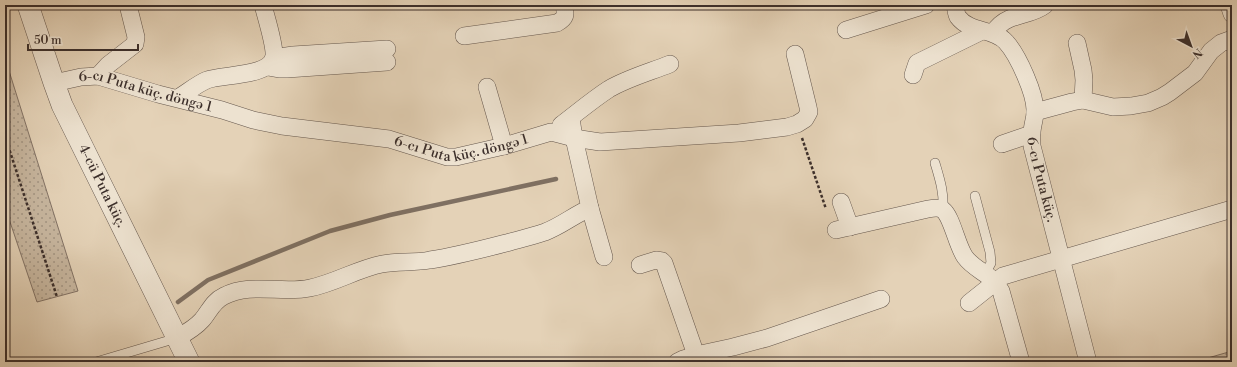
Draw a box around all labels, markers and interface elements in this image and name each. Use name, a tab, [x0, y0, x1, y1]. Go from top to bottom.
scale bar	[28, 26, 138, 52]
north arrow	[1171, 26, 1211, 66]
text: 50 m	[34, 33, 62, 48]
text: N	[1189, 45, 1205, 61]
street label: 6-cı Puta küç. döngə 1	[78, 67, 214, 116]
street label: 6-cı Puta küç. döngə 1	[392, 130, 530, 166]
street label: 6-cı Puta küç.	[1022, 136, 1060, 224]
street label: 4-cü Puta küç.	[74, 141, 130, 231]

